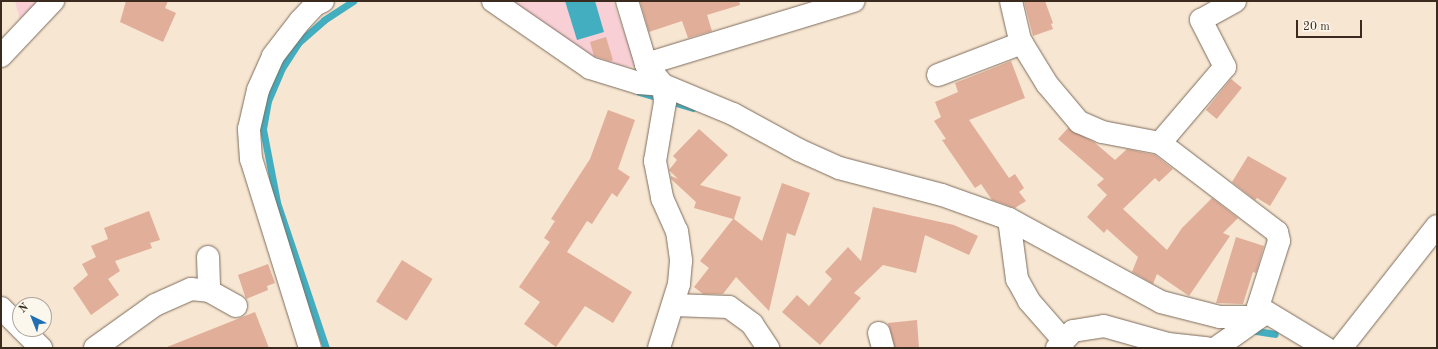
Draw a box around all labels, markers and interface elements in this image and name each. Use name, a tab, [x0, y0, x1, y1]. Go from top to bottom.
scale bar	[1298, 12, 1364, 38]
text: 20 m	[1303, 21, 1330, 33]
north arrow	[12, 297, 52, 337]
text: N	[17, 302, 31, 315]

